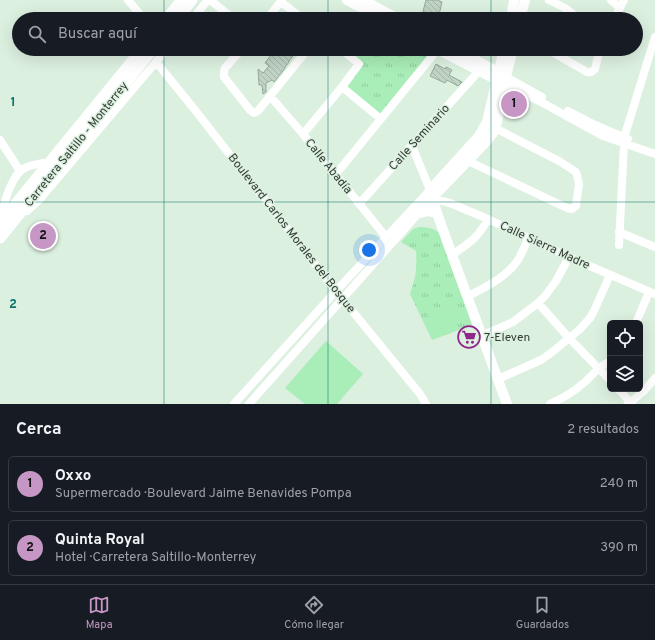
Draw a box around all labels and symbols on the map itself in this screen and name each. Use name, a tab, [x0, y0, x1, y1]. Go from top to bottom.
street label: Carretera Saltillo - Monterrey	[21, 79, 132, 211]
pin: 1	[501, 89, 527, 119]
text: 1	[10, 95, 16, 111]
street label: Calle Seminario	[386, 101, 454, 174]
street label: Calle Abadía	[301, 136, 355, 198]
street label: Boulevard Carlos Morales del Bosque	[224, 151, 359, 317]
street label: Calle Sierra Madre	[497, 218, 592, 274]
pin: 2	[30, 221, 56, 251]
your location	[359, 240, 379, 260]
text: 2	[9, 297, 17, 313]
supermarket icon: 7-Eleven	[456, 324, 482, 350]
place label: 7-Eleven	[484, 330, 530, 346]

